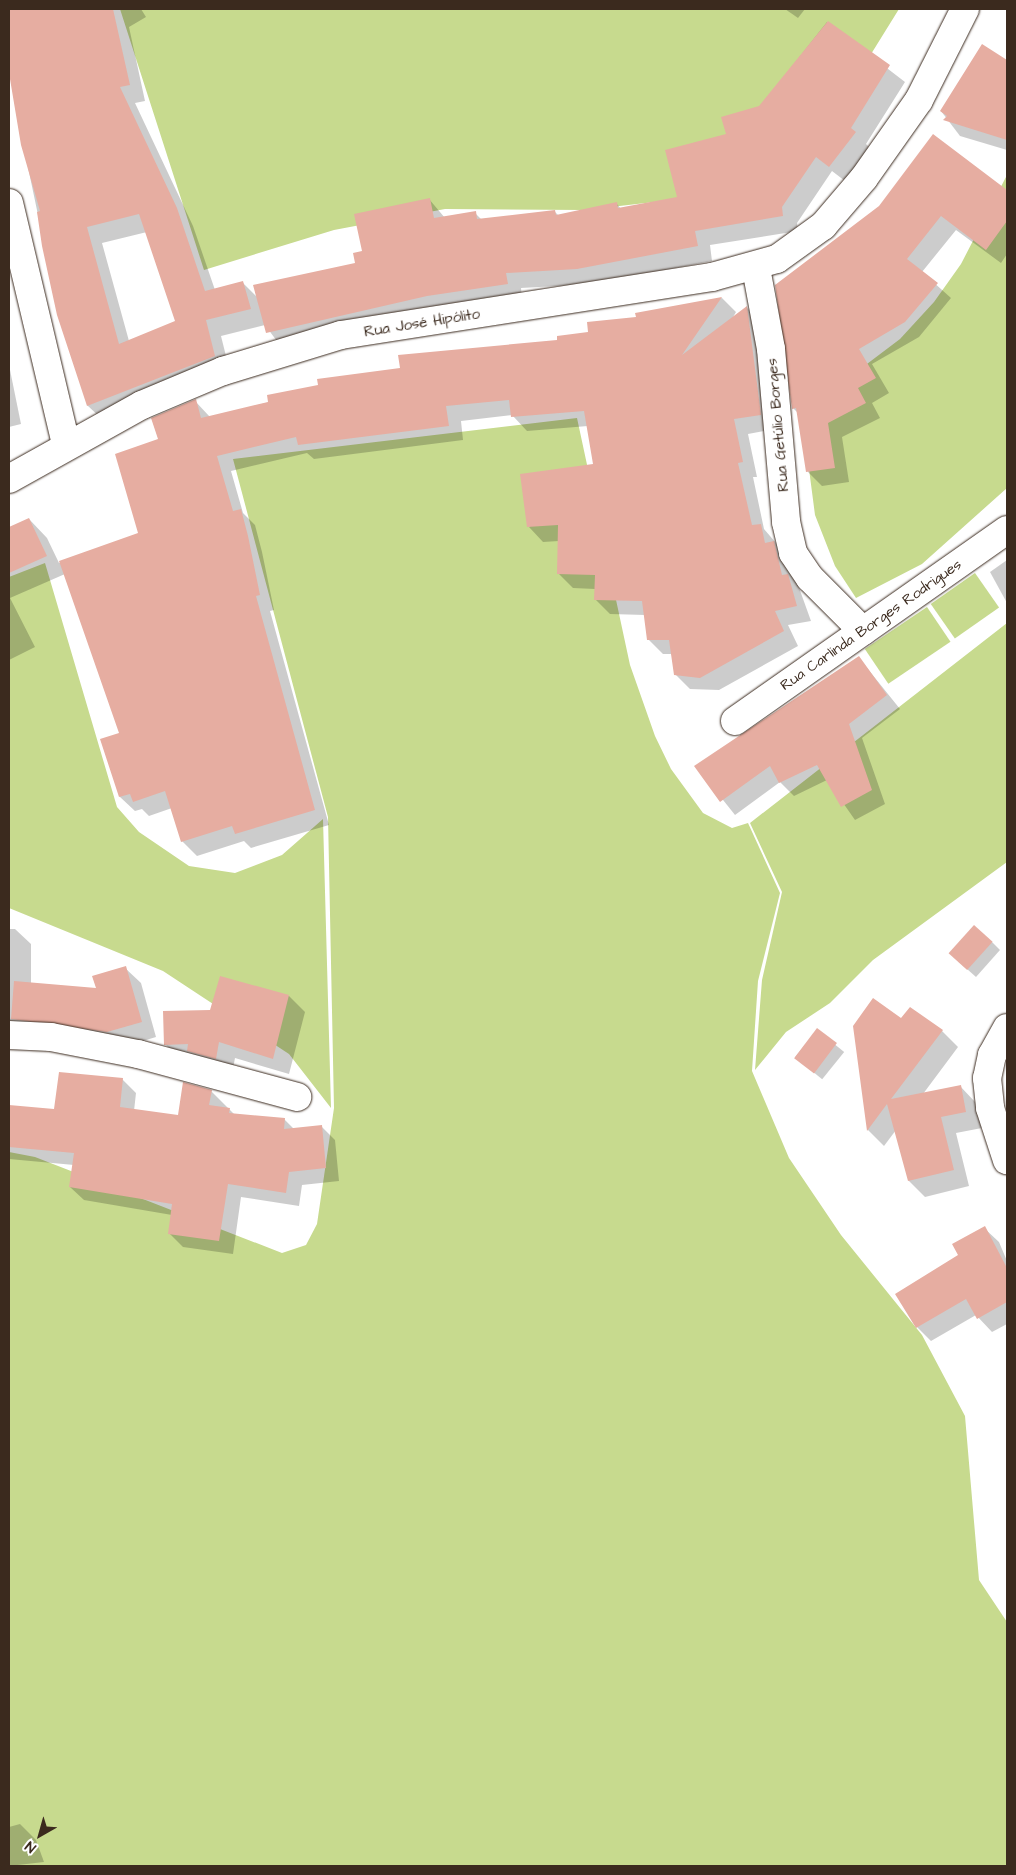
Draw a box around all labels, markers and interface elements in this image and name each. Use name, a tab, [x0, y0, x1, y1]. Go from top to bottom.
street label: Rua José Hipólito	[363, 305, 481, 341]
street label: Rua Getúlio Borges	[763, 357, 793, 493]
street label: Rua Carlinda Borges Rodrigues	[777, 555, 965, 695]
north arrow	[15, 1810, 65, 1860]
text: N	[21, 1836, 40, 1857]

